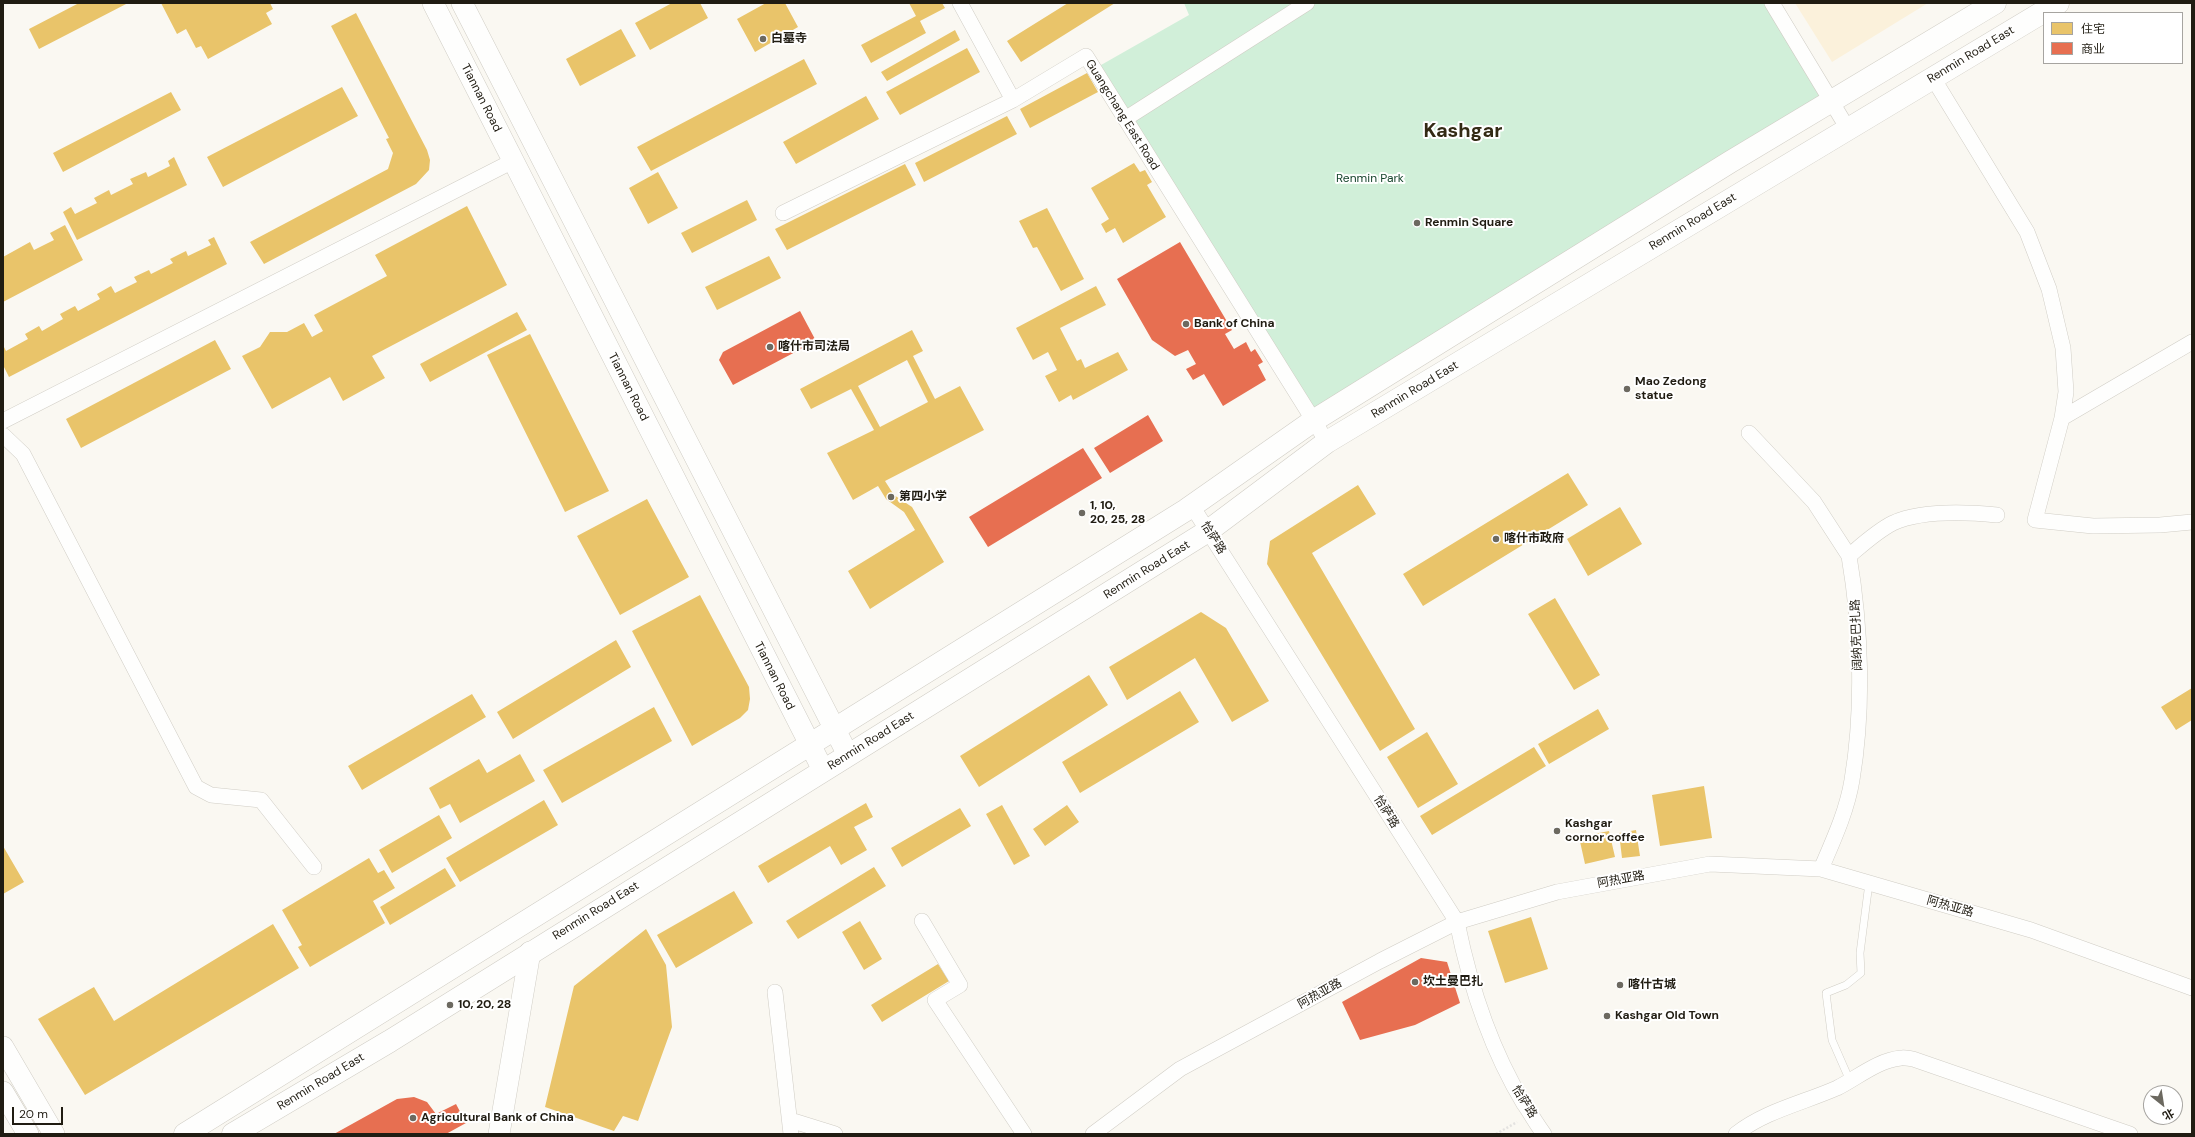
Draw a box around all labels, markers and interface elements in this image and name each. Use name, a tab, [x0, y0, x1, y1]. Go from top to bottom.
legend	[2043, 12, 2183, 64]
text: 住宅	[2081, 21, 2105, 37]
street label: Renmin Road East	[1925, 23, 2017, 87]
place label: 白墓寺	[771, 32, 807, 46]
marker: 白墓寺	[758, 34, 768, 44]
text: 商业	[2081, 41, 2105, 57]
street label: Guangchang East Road	[1082, 57, 1162, 173]
street label: Tiannan Road	[458, 62, 504, 134]
district label: Kashgar	[1424, 120, 1502, 144]
park label: Renmin Park	[1336, 172, 1404, 186]
street label: Renmin Road East	[1647, 190, 1739, 254]
place label: Renmin Square	[1425, 216, 1513, 230]
marker: Renmin Square	[1412, 218, 1422, 228]
place label: Bank of China	[1194, 317, 1274, 331]
marker: Bank of China	[1181, 319, 1191, 329]
place label: 喀什市司法局	[778, 340, 850, 354]
marker: 喀什市司法局	[765, 342, 775, 352]
street label: Tiannan Road	[605, 351, 651, 423]
street label: Renmin Road East	[1369, 358, 1461, 422]
place label: Mao Zedong statue	[1635, 375, 1707, 403]
marker: Mao Zedong statue	[1622, 384, 1632, 394]
place label: 第四小学	[899, 490, 947, 504]
marker: 第四小学	[886, 492, 896, 502]
place label: 1, 10, 20, 25, 28	[1090, 499, 1145, 527]
marker: 1, 10, 20, 25, 28	[1077, 508, 1087, 518]
street label: 恰萨路	[1197, 519, 1229, 557]
place label: 喀什市政府	[1504, 532, 1564, 546]
marker: 喀什市政府	[1491, 534, 1501, 544]
street label: Renmin Road East	[1101, 538, 1193, 602]
street label: 阔纳克巴扎路	[1849, 599, 1865, 671]
street label: Tiannan Road	[751, 640, 797, 712]
street label: Renmin Road East	[825, 709, 917, 773]
street label: 恰萨路	[1370, 793, 1402, 831]
place label: Kashgar cornor coffee	[1565, 817, 1645, 845]
marker: Kashgar cornor coffee	[1552, 826, 1562, 836]
street label: 阿热亚路	[1596, 869, 1646, 891]
street label: Renmin Road East	[550, 879, 642, 943]
street label: 阿热亚路	[1925, 893, 1975, 921]
place label: 坎土曼巴扎	[1423, 975, 1483, 989]
street label: 阿热亚路	[1296, 976, 1344, 1012]
marker: 坎土曼巴扎	[1410, 977, 1420, 987]
place label: 喀什古城	[1628, 978, 1676, 992]
marker: 喀什古城	[1615, 980, 1625, 990]
place label: 10, 20, 28	[458, 998, 511, 1012]
marker: 10, 20, 28	[445, 1000, 455, 1010]
place label: Kashgar Old Town	[1615, 1009, 1719, 1023]
marker: Kashgar Old Town	[1602, 1011, 1612, 1021]
street label: Renmin Road East	[275, 1050, 367, 1114]
street label: 恰萨路	[1508, 1083, 1540, 1121]
north arrow	[2143, 1085, 2183, 1125]
scale bar	[14, 1099, 65, 1125]
text: 20 m	[19, 1106, 48, 1122]
text: 北	[2160, 1106, 2177, 1123]
place label: Agricultural Bank of China	[421, 1111, 574, 1125]
marker: Agricultural Bank of China	[408, 1113, 418, 1123]

